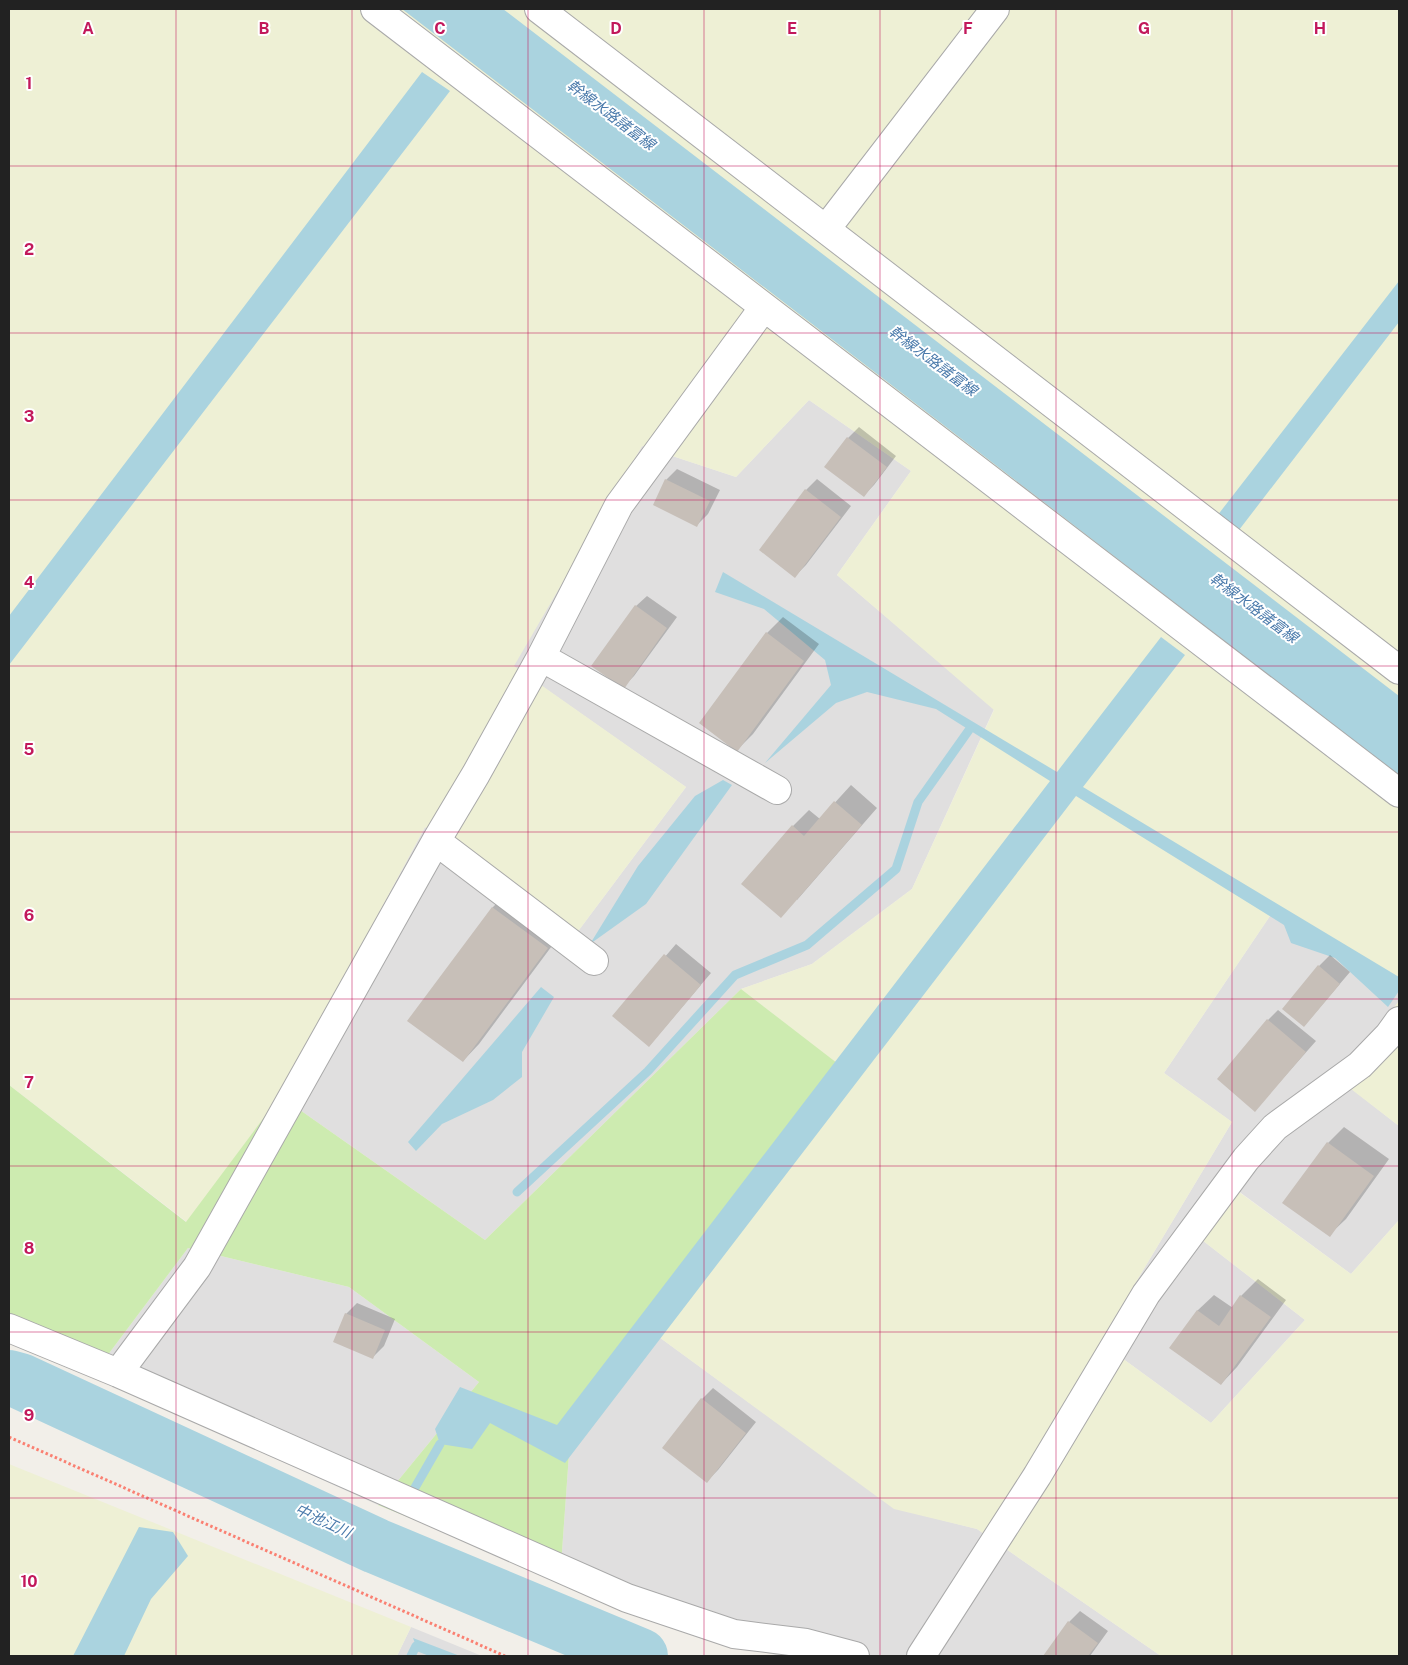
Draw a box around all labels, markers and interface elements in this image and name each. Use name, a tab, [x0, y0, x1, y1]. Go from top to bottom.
text: A	[82, 19, 94, 38]
text: B	[259, 19, 270, 38]
text: C	[434, 19, 446, 38]
text: D	[610, 19, 622, 38]
text: E	[787, 19, 797, 38]
text: F	[963, 19, 973, 38]
text: G	[1138, 19, 1150, 38]
text: H	[1314, 19, 1326, 38]
text: 1	[26, 74, 32, 93]
water label: 幹線水路諸富線	[564, 76, 660, 154]
text: 2	[24, 240, 34, 259]
water label: 幹線水路諸富線	[886, 322, 982, 400]
text: 3	[24, 407, 34, 426]
water label: 幹線水路諸富線	[1207, 569, 1303, 647]
text: 4	[24, 573, 35, 592]
text: 5	[24, 740, 35, 759]
text: 6	[24, 906, 34, 925]
text: 7	[24, 1073, 34, 1092]
text: 8	[24, 1239, 35, 1258]
text: 9	[24, 1406, 34, 1425]
water label: 中池江川	[292, 1500, 356, 1542]
text: 10	[20, 1572, 38, 1591]

